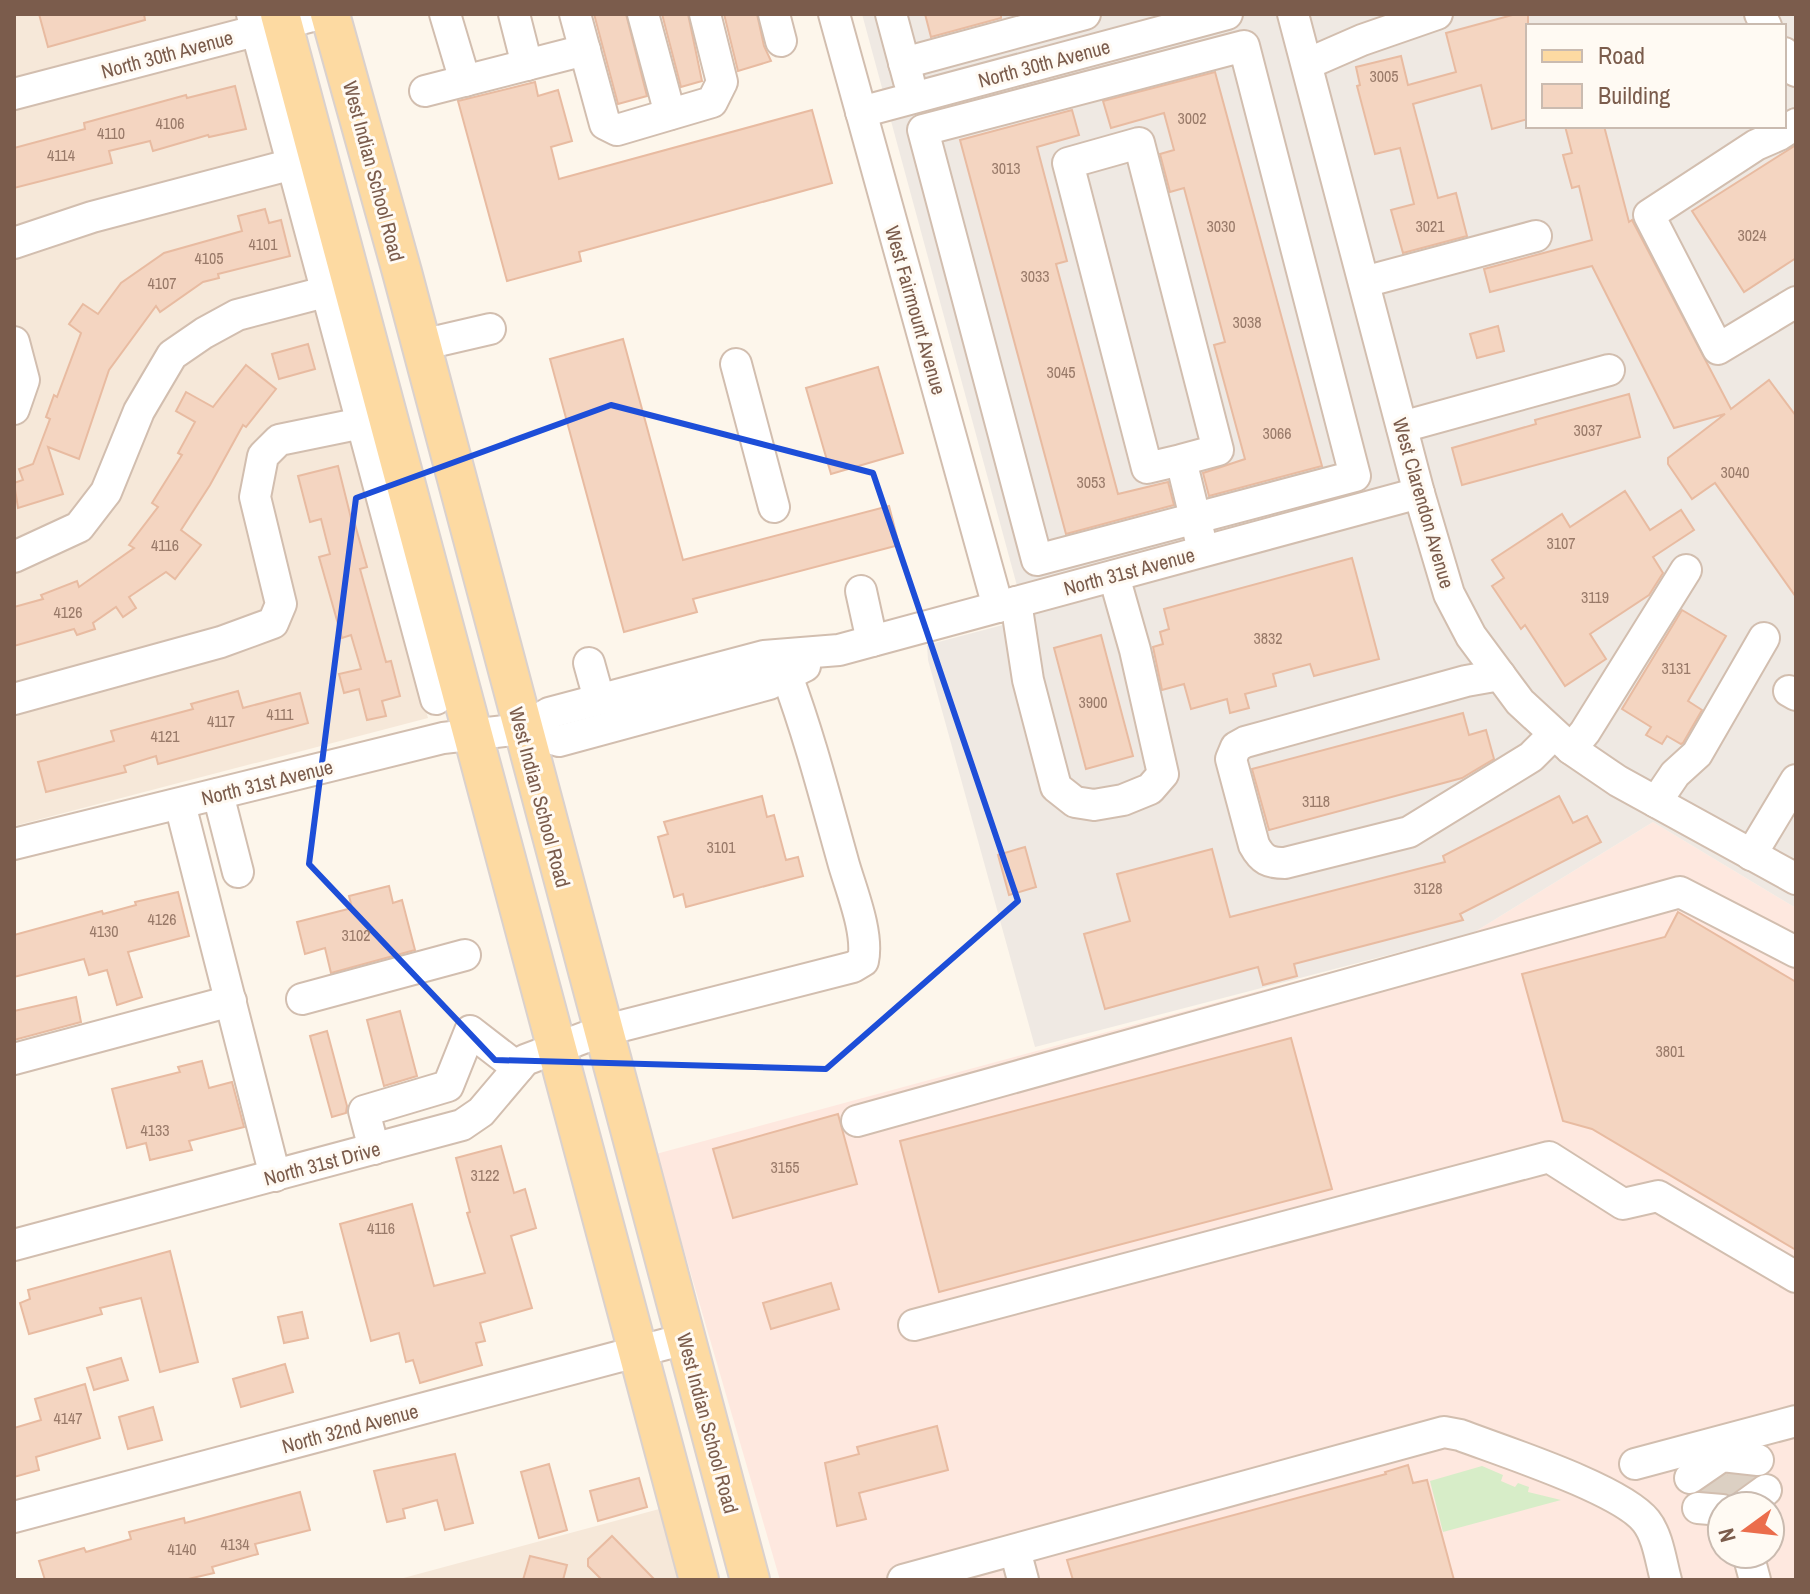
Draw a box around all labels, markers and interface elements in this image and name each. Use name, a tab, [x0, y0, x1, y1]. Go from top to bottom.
street label: North 30th Avenue	[98, 23, 236, 85]
legend	[1526, 24, 1786, 128]
street label: North 30th Avenue	[975, 32, 1113, 94]
text: Road	[1598, 39, 1645, 71]
house number: 3005	[1369, 65, 1399, 87]
street label: West Indian School Road	[337, 78, 411, 264]
text: Building	[1598, 79, 1670, 111]
house number: 3002	[1177, 107, 1207, 129]
house number: 4106	[155, 112, 185, 134]
house number: 4110	[97, 122, 125, 144]
house number: 4114	[47, 144, 75, 166]
house number: 3013	[991, 157, 1021, 179]
house number: 3030	[1206, 215, 1236, 237]
house number: 3021	[1415, 215, 1445, 237]
street label: West Fairmount Avenue	[879, 222, 953, 398]
house number: 3024	[1737, 224, 1767, 246]
house number: 4101	[248, 233, 278, 255]
house number: 4105	[194, 247, 224, 269]
house number: 3033	[1020, 265, 1050, 287]
house number: 4107	[147, 272, 177, 294]
house number: 3038	[1232, 311, 1262, 333]
house number: 3045	[1046, 361, 1076, 383]
street label: West Clarendon Avenue	[1387, 415, 1461, 591]
house number: 3037	[1573, 419, 1603, 441]
house number: 3066	[1262, 422, 1292, 444]
house number: 3040	[1720, 461, 1750, 483]
house number: 3053	[1076, 471, 1106, 493]
house number: 3107	[1546, 532, 1576, 554]
house number: 4116	[151, 534, 179, 556]
street label: North 31st Avenue	[1060, 541, 1198, 601]
house number: 3119	[1581, 586, 1609, 608]
house number: 4126	[53, 601, 83, 623]
house number: 3832	[1253, 627, 1283, 649]
house number: 3131	[1661, 657, 1691, 679]
house number: 3900	[1078, 691, 1108, 713]
house number: 4111	[266, 703, 294, 725]
street label: West Indian School Road	[503, 704, 577, 890]
house number: 4117	[207, 710, 235, 732]
house number: 4121	[150, 725, 180, 747]
street label: North 31st Avenue	[198, 753, 336, 811]
house number: 3118	[1302, 790, 1330, 812]
house number: 3101	[706, 836, 736, 858]
house number: 3128	[1413, 877, 1443, 899]
house number: 4126	[147, 908, 177, 930]
house number: 4130	[89, 920, 119, 942]
house number: 3102	[341, 924, 371, 946]
house number: 3801	[1655, 1040, 1685, 1062]
house number: 4133	[140, 1119, 170, 1141]
street label: North 31st Drive	[261, 1135, 383, 1191]
house number: 3155	[770, 1156, 800, 1178]
house number: 3122	[470, 1164, 500, 1186]
house number: 4116	[367, 1217, 395, 1239]
street label: West Indian School Road	[671, 1330, 745, 1516]
street label: North 32nd Avenue	[279, 1397, 421, 1459]
house number: 4147	[53, 1407, 83, 1429]
north arrow	[1706, 1490, 1786, 1570]
text: N	[1711, 1525, 1743, 1545]
house number: 4134	[220, 1533, 250, 1555]
house number: 4140	[167, 1538, 197, 1560]

